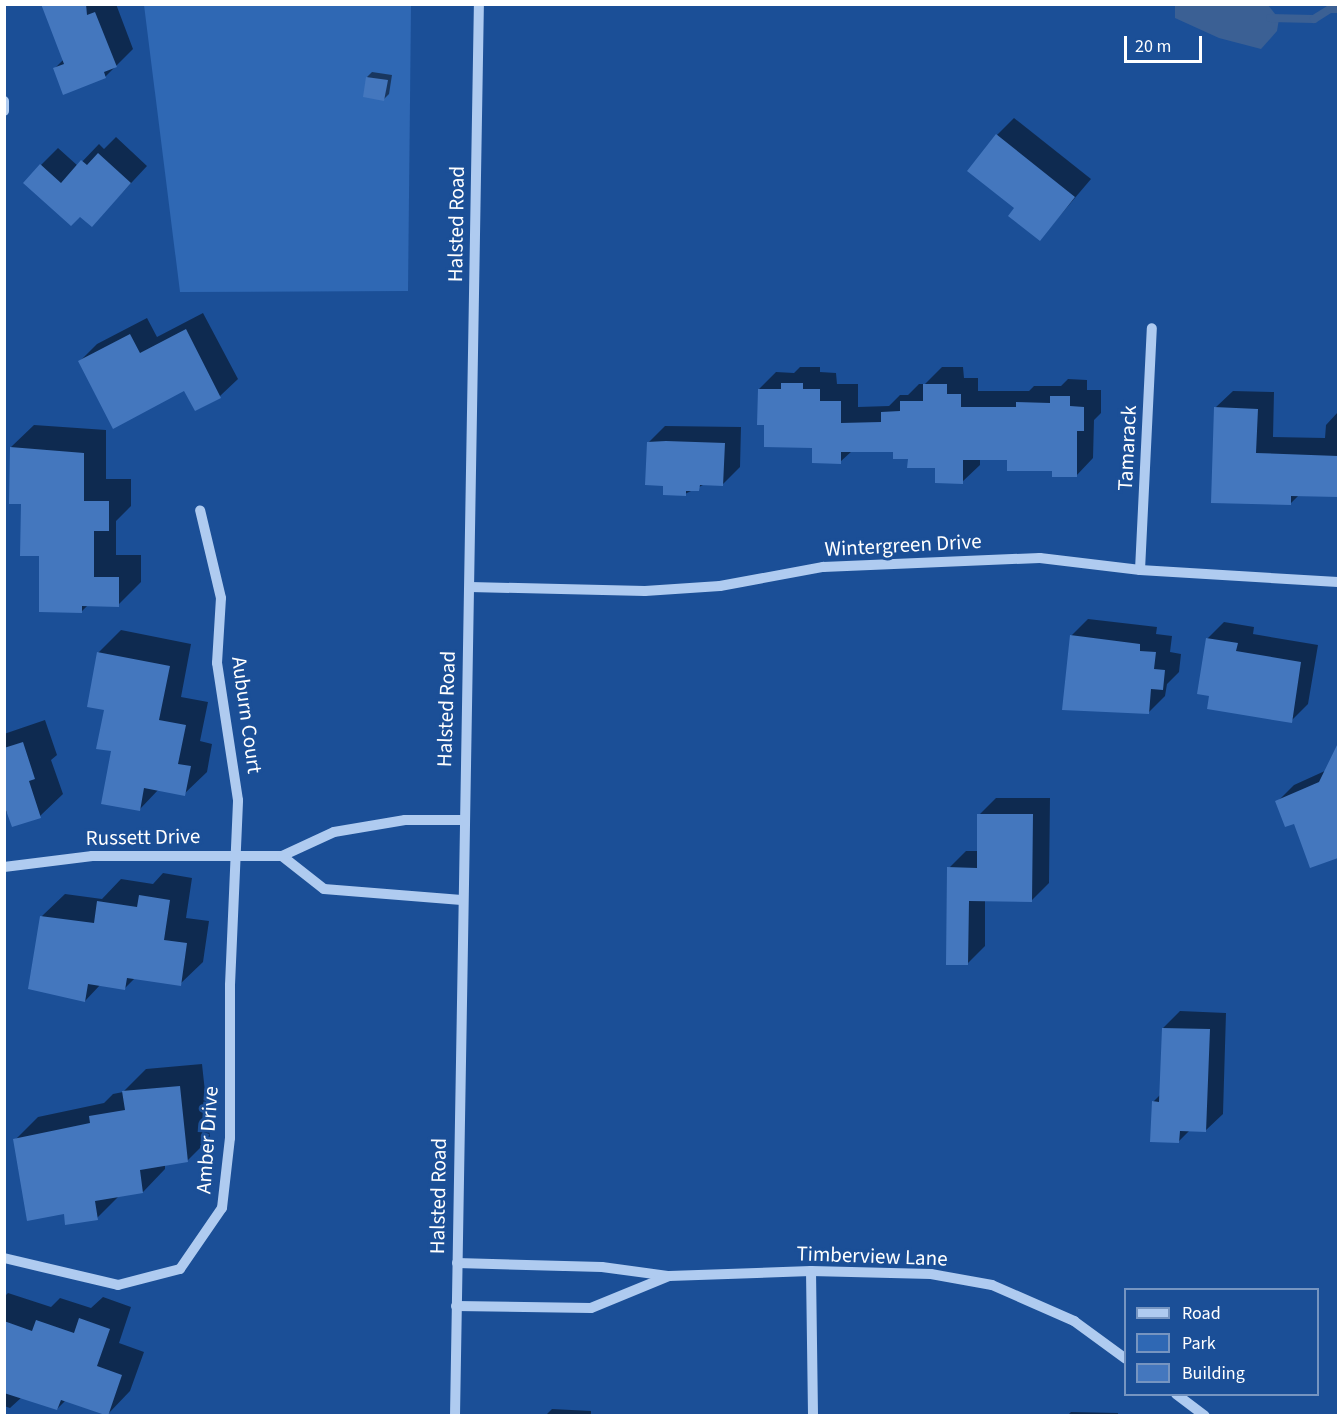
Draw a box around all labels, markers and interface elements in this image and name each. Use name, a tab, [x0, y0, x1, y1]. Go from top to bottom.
scale bar	[1127, 24, 1205, 62]
text: 20 m	[1135, 34, 1171, 59]
street label: Halsted Road	[442, 166, 470, 282]
street label: Tamarack	[1112, 405, 1142, 491]
street label: Wintergreen Drive	[824, 528, 982, 562]
street label: Halsted Road	[431, 651, 461, 767]
street label: Auburn Court	[226, 655, 268, 775]
street label: Russett Drive	[85, 823, 201, 851]
street label: Amber Drive	[191, 1085, 223, 1195]
street label: Halsted Road	[424, 1138, 452, 1254]
street label: Timberview Lane	[796, 1241, 948, 1271]
legend	[1124, 1288, 1319, 1396]
text: Road	[1182, 1301, 1221, 1326]
text: Park	[1182, 1331, 1216, 1356]
text: Building	[1182, 1361, 1245, 1386]

